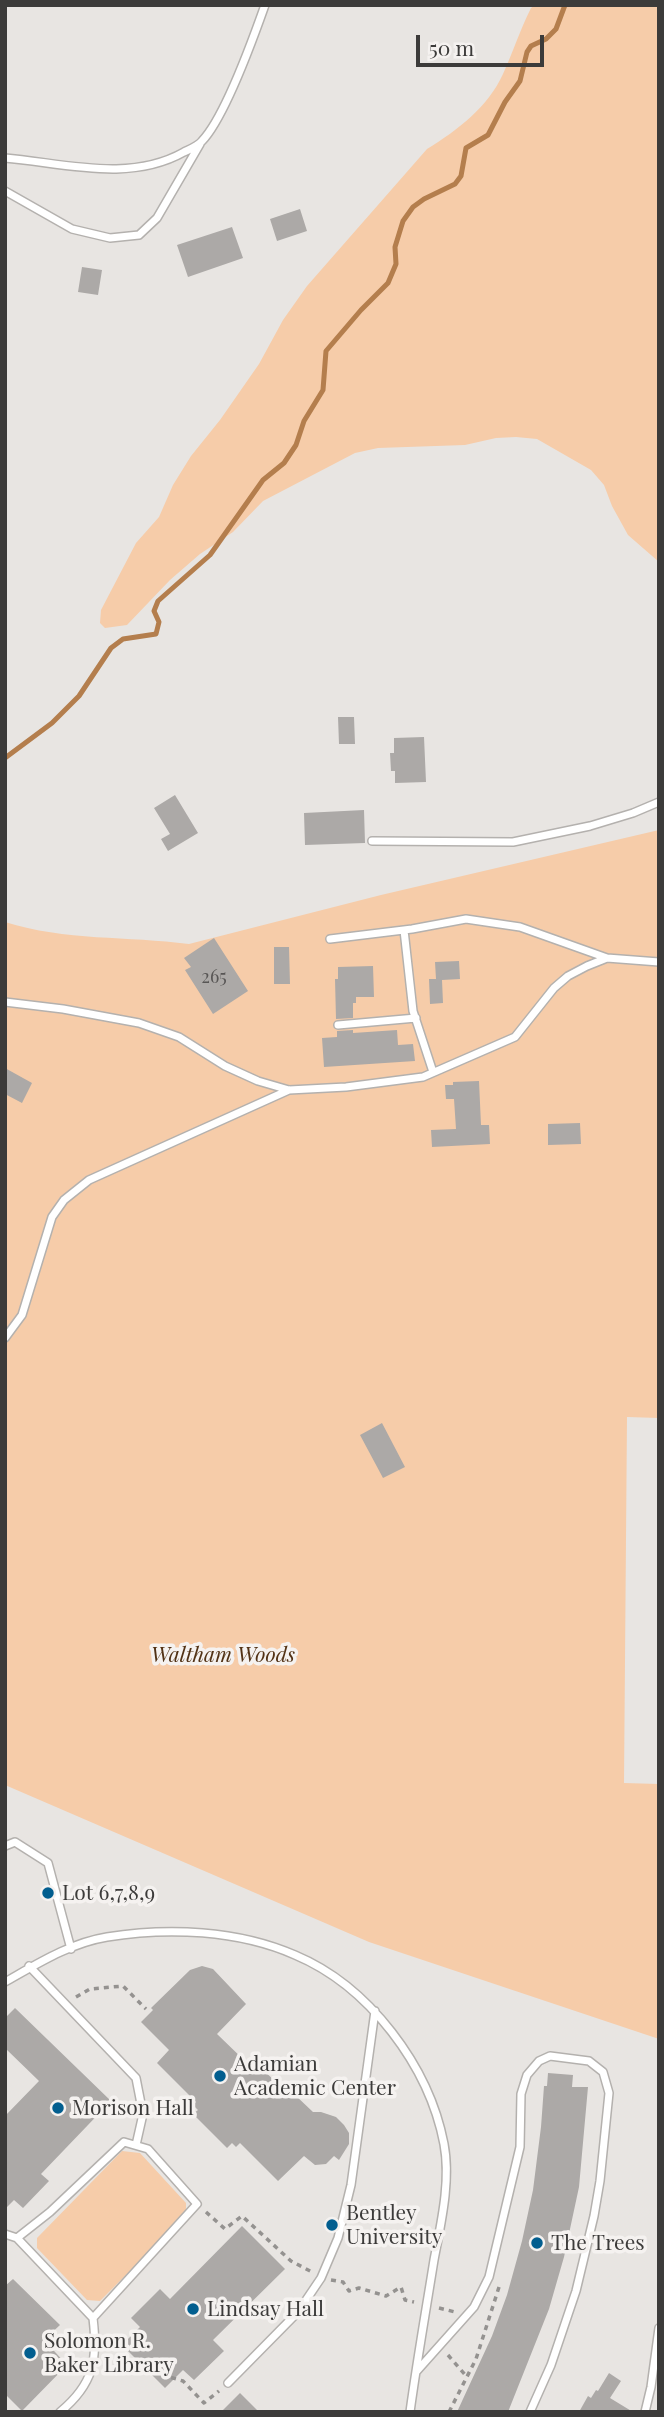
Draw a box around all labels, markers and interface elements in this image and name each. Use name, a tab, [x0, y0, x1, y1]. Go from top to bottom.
scale bar	[419, 21, 547, 65]
text: 50 m	[429, 33, 474, 61]
house number: 265	[201, 966, 227, 988]
park label: Waltham Woods	[151, 1642, 295, 1668]
place label: Lot 6,7,8,9	[62, 1880, 155, 1906]
marker: Lot 6,7,8,9	[40, 1885, 56, 1901]
place label: Adamian Academic Center	[234, 2051, 396, 2101]
marker: Adamian Academic Center	[212, 2068, 228, 2084]
place label: Morison Hall	[72, 2095, 194, 2121]
marker: Morison Hall	[50, 2100, 66, 2116]
place label: Bentley University	[346, 2200, 442, 2250]
marker: Bentley University	[324, 2217, 340, 2233]
place label: The Trees	[551, 2230, 645, 2256]
marker: The Trees	[529, 2235, 545, 2251]
place label: Lindsay Hall	[207, 2296, 324, 2322]
marker: Lindsay Hall	[185, 2301, 201, 2317]
place label: Solomon R. Baker Library	[44, 2328, 174, 2378]
marker: Solomon R. Baker Library	[22, 2345, 38, 2361]

